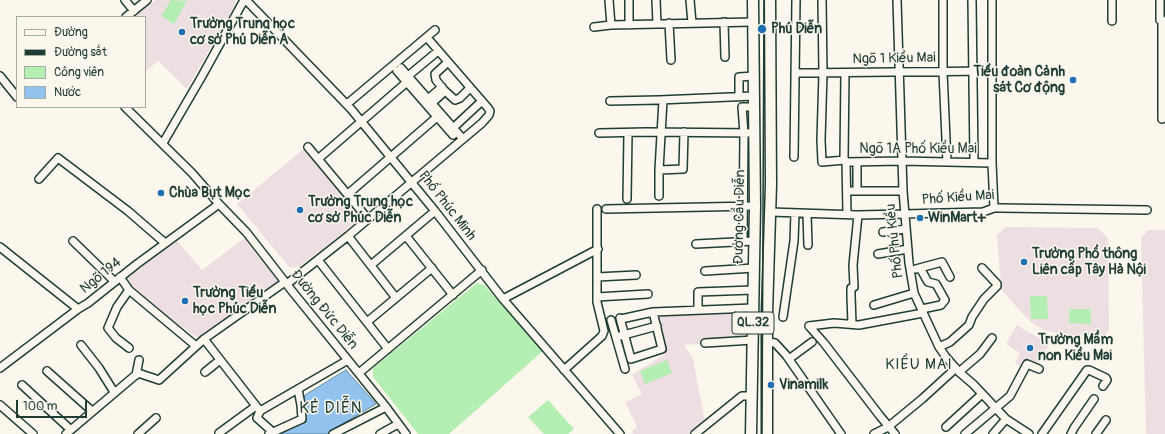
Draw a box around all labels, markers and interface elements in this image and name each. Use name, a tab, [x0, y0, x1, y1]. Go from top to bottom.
legend	[16, 16, 146, 108]
place label: Trường Trung học cơ sở Phú Diễn A	[190, 16, 295, 48]
place label: Phú Diễn	[771, 21, 822, 37]
marker: Phú Diễn	[756, 23, 768, 35]
text: Đường	[54, 25, 88, 40]
marker: Trường Trung học cơ sở Phú Diễn A	[177, 27, 187, 37]
text: Đường sắt	[54, 45, 107, 60]
street label: Ngõ 1 Kiều Mai	[852, 50, 936, 68]
place label: Tiểu đoàn Cảnh sát Cơ động	[974, 64, 1065, 96]
text: Công viên	[54, 65, 104, 80]
marker: Tiểu đoàn Cảnh sát Cơ động	[1068, 75, 1078, 85]
text: Nước	[54, 85, 81, 100]
street label: Ngõ 1A Phố Kiều Mai	[859, 141, 977, 157]
street label: Phố Phúc Minh	[415, 168, 479, 244]
street label: Đường Cầu Diễn	[731, 169, 749, 265]
place label: Chùa Bụt Mọc	[169, 185, 250, 201]
street label: Phố Kiều Mai	[921, 187, 995, 209]
marker: Chùa Bụt Mọc	[156, 188, 166, 198]
place label: Trường Trung học cơ sở Phúc Diễn	[308, 194, 413, 226]
street label: Phố Phú Kiều	[883, 203, 907, 279]
marker: Trường Trung học cơ sở Phúc Diễn	[295, 205, 305, 215]
place label: WinMart+	[928, 210, 985, 226]
marker: WinMart+	[915, 213, 925, 223]
place label: Trường Phổ thông Liên cấp Tây Hà Nội	[1032, 246, 1146, 278]
street label: Ngõ 194	[77, 254, 125, 298]
marker: Trường Phổ thông Liên cấp Tây Hà Nội	[1019, 257, 1029, 267]
street label: Đường Đức Diễn	[287, 267, 361, 353]
place label: Trường Tiểu học Phúc Diễn	[193, 285, 276, 318]
marker: Trường Tiểu học Phúc Diễn	[180, 296, 190, 306]
road number: QL.32	[732, 312, 774, 334]
place label: Trường Mầm non Kiều Mai	[1038, 332, 1113, 364]
marker: Trường Mầm non Kiều Mai	[1025, 343, 1035, 353]
district label: KIỀU MAI	[885, 356, 953, 374]
place label: Vinamilk	[779, 377, 828, 393]
marker: Vinamilk	[766, 380, 776, 390]
scale bar	[18, 392, 89, 418]
text: 100 m	[23, 399, 57, 414]
district label: KẺ DIỄN	[299, 399, 363, 419]

